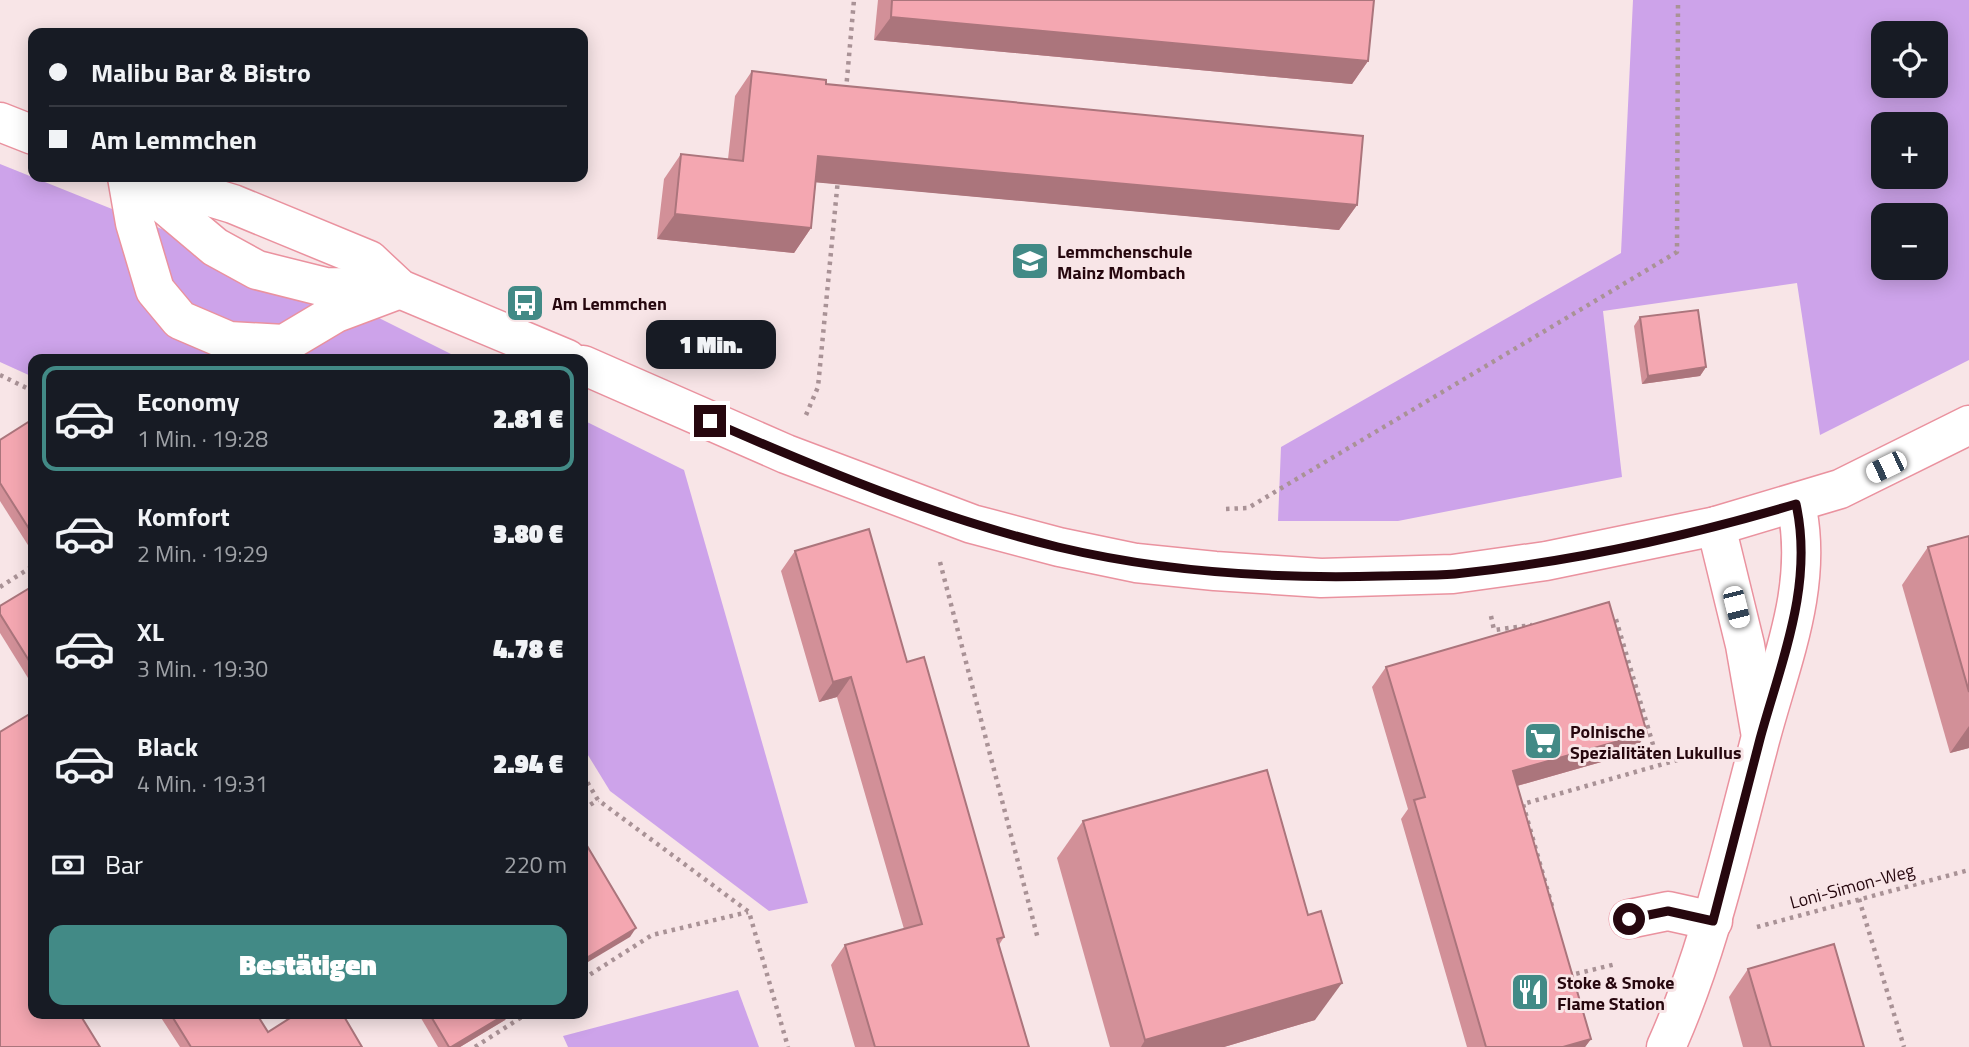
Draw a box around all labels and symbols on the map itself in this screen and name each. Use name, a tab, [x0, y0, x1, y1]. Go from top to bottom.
place label: Lemmchenschule Mainz Mombach	[1057, 238, 1192, 286]
school or university icon: Lemmchenschule Mainz Mombach	[1009, 240, 1051, 282]
bus stop icon: Am Lemmchen	[504, 282, 546, 324]
place label: Am Lemmchen	[552, 290, 667, 317]
callout: 1 Min.	[645, 320, 775, 368]
route end	[694, 405, 726, 437]
car	[1863, 448, 1910, 486]
car	[1721, 584, 1752, 630]
place label: Polnische Spezialitäten Lukullus	[1570, 718, 1742, 766]
supermarket icon: Polnische Spezialitäten Lukullus	[1522, 720, 1564, 762]
street label: Loni-Simon-Weg	[1786, 856, 1918, 916]
route start	[1613, 903, 1645, 935]
place label: Stoke & Smoke Flame Station	[1557, 969, 1674, 1017]
restaurant icon: Stoke & Smoke Flame Station	[1509, 971, 1551, 1013]

